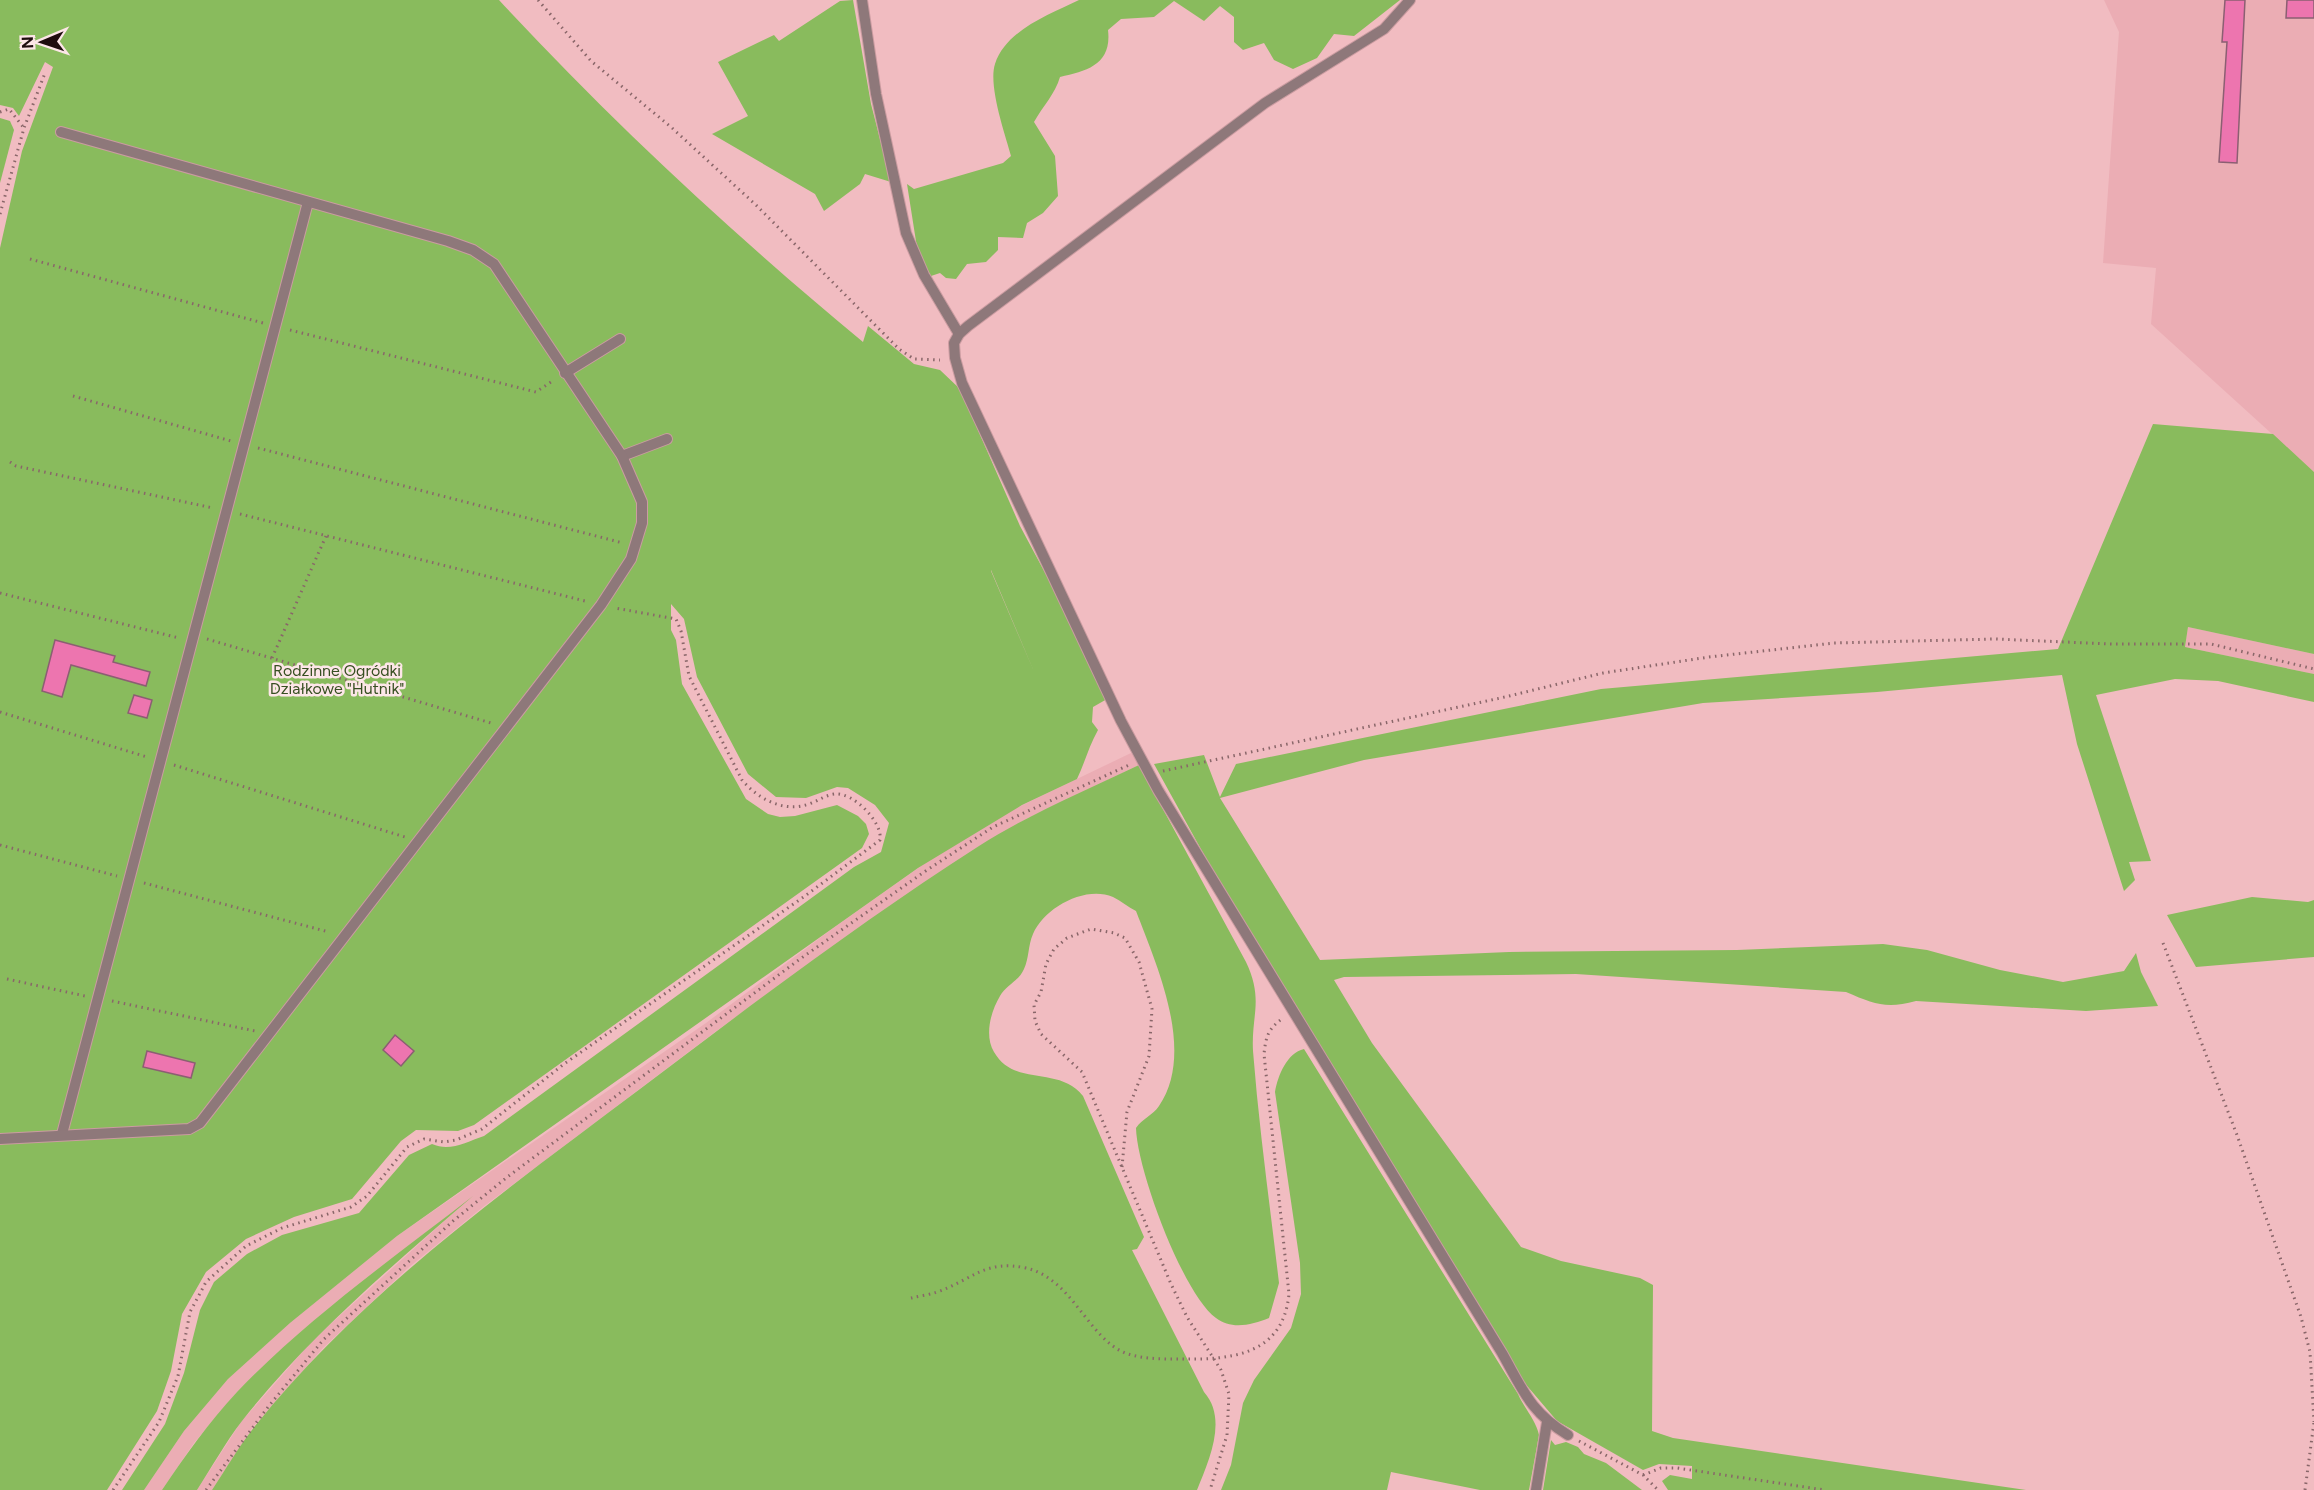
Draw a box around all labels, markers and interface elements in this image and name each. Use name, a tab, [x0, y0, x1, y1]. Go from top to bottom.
north arrow	[12, 12, 72, 72]
text: N	[18, 36, 37, 49]
park label: Rodzinne Ogródki Działkowe "Hutnik"	[270, 661, 404, 698]

